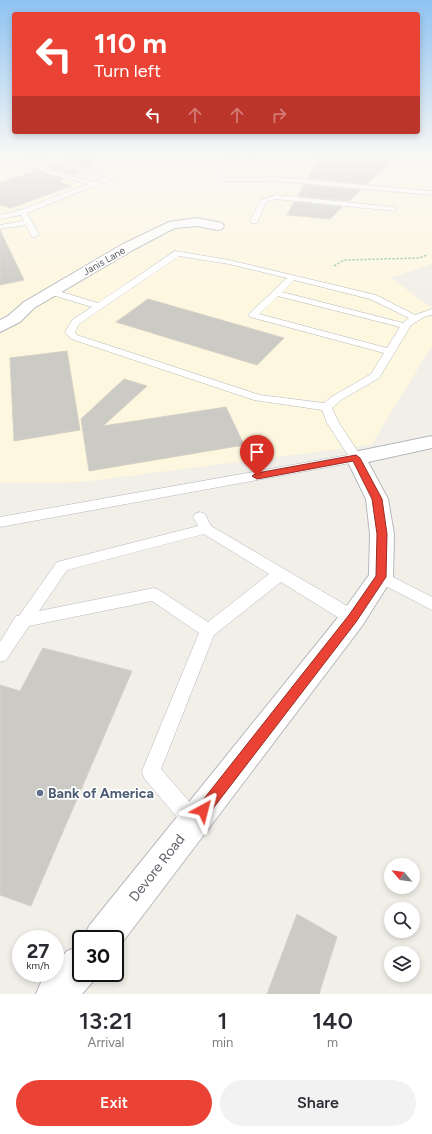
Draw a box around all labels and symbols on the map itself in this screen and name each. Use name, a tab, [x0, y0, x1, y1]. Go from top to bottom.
street label: Janis Lane	[81, 243, 128, 278]
pin	[240, 435, 274, 476]
place label: Bank of America	[48, 785, 154, 802]
marker: Bank of America	[35, 788, 45, 798]
position arrow	[182, 789, 224, 831]
street label: Devore Road	[126, 831, 188, 905]
north arrow	[384, 858, 420, 894]
speed limit sign: 30	[72, 930, 124, 982]

